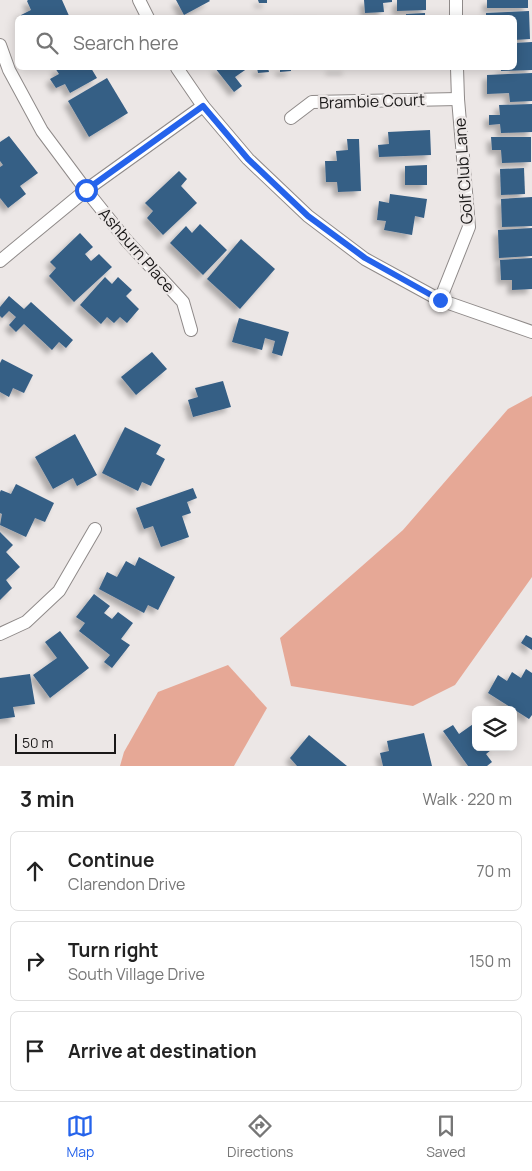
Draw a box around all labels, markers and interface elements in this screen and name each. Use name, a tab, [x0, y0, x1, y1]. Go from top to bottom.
search box	[15, 15, 517, 70]
icon: search	[33, 29, 61, 57]
text: Search here	[73, 30, 179, 56]
street label: Brambie Court	[319, 88, 425, 114]
street label: Golf Club Lane	[448, 117, 478, 225]
route start	[75, 179, 98, 202]
street label: Ashburn Place	[94, 203, 180, 297]
route end	[429, 289, 452, 312]
map controls	[472, 706, 517, 751]
button: layers	[472, 706, 517, 751]
scale bar	[15, 731, 116, 754]
text: 50 m	[22, 733, 53, 752]
text: 3 min	[20, 785, 74, 813]
text: Walk · 220 m	[422, 788, 512, 810]
text: Continue	[68, 847, 154, 873]
icon: ahead	[21, 857, 49, 885]
text: 70 m	[476, 860, 511, 882]
text: Clarendon Drive	[68, 873, 185, 895]
text: Turn right	[68, 937, 158, 963]
icon: right	[21, 947, 49, 975]
text: 150 m	[469, 950, 511, 972]
text: South Village Drive	[68, 963, 205, 985]
icon: arrive	[21, 1037, 49, 1065]
text: Arrive at destination	[68, 1038, 257, 1064]
tab: Map	[66, 1112, 94, 1161]
tab: Directions	[227, 1112, 293, 1161]
tab: Saved	[426, 1112, 466, 1161]

